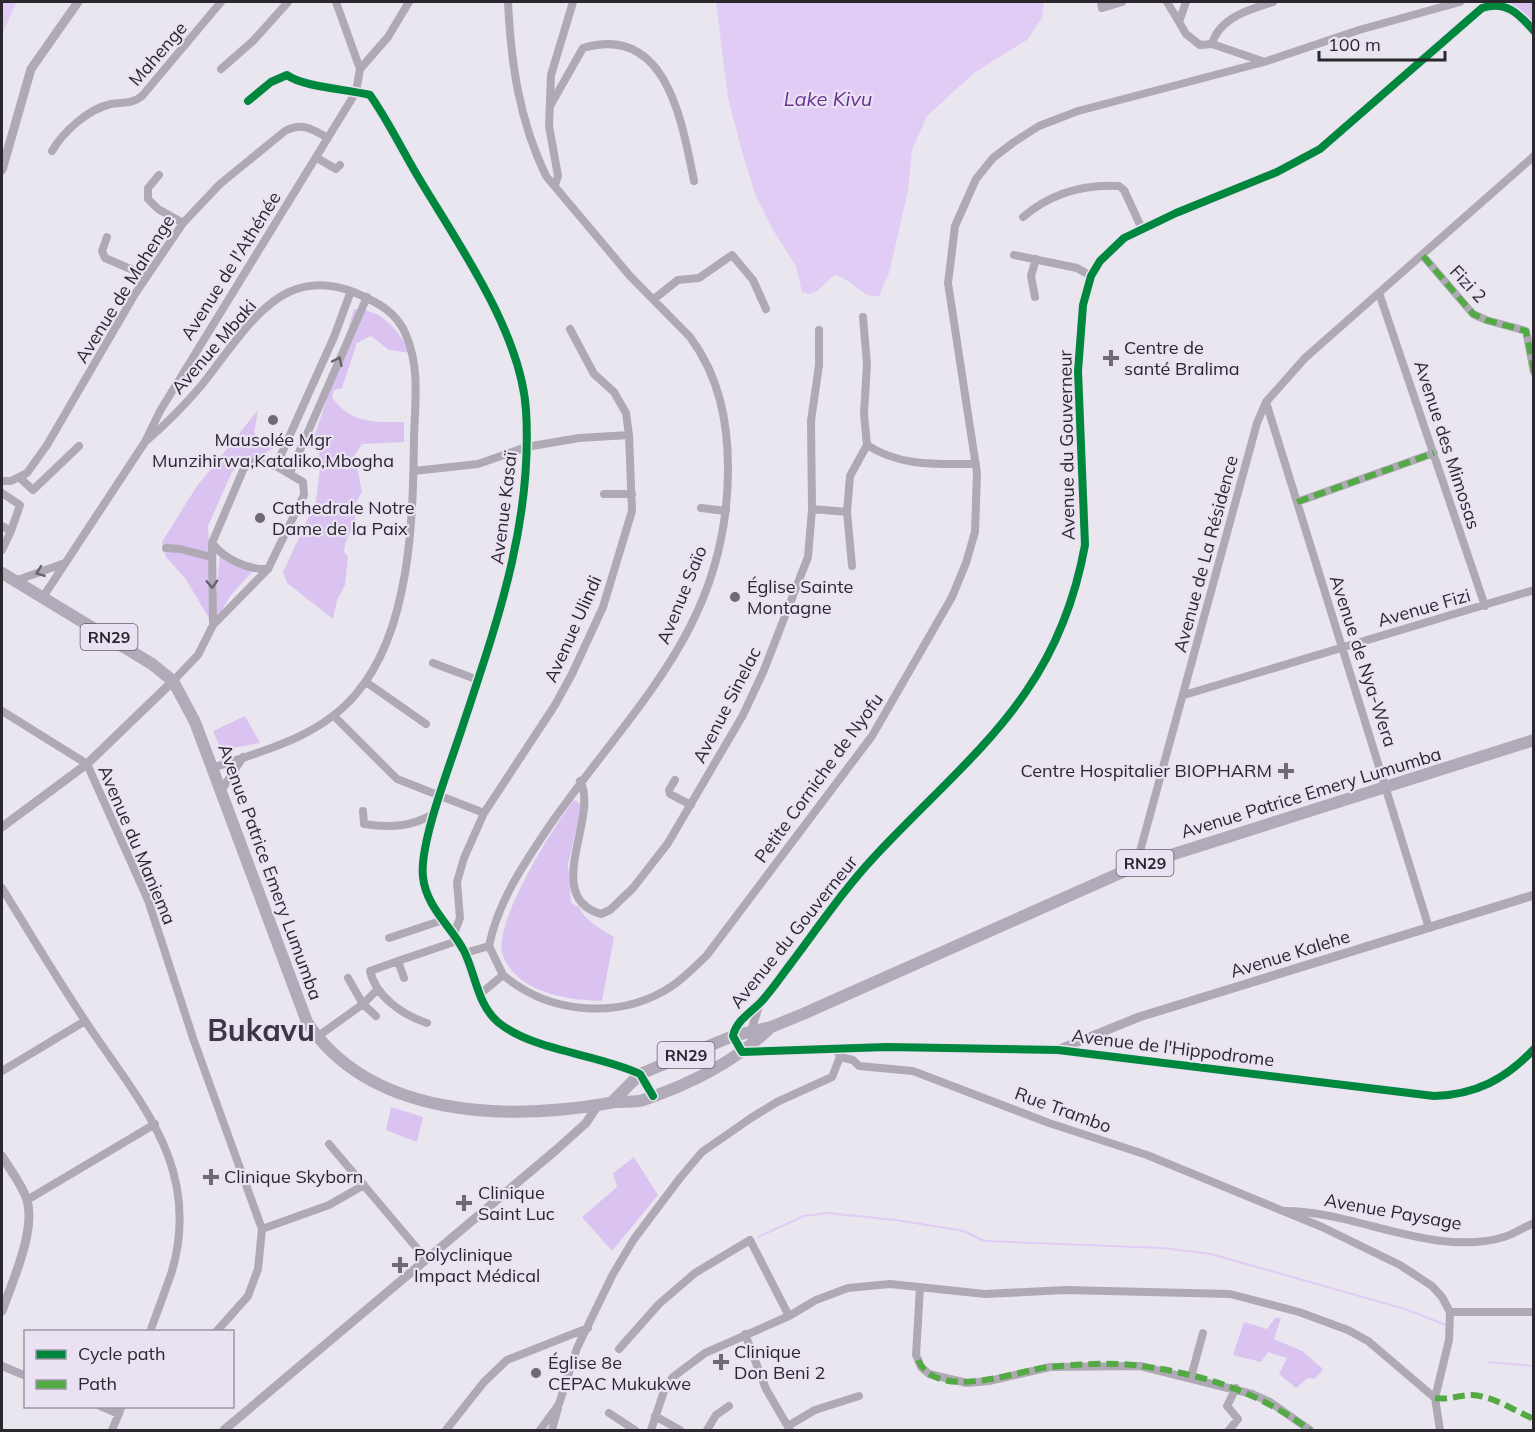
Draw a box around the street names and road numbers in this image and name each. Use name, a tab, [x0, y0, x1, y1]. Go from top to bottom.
street label: Mahenge	[123, 17, 192, 91]
street label: Avenue de l'Athénée	[176, 187, 286, 344]
street label: Avenue de Mahenge	[70, 210, 179, 367]
street label: Fizi 2	[1445, 260, 1492, 307]
street label: Avenue Mbaki	[166, 295, 261, 399]
street label: Avenue du Gouverneur	[1053, 349, 1080, 540]
street label: Avenue des Mimosas	[1409, 358, 1486, 532]
street label: Avenue Kasaï	[485, 449, 522, 566]
street label: Avenue de La Résidence	[1168, 453, 1243, 655]
street label: Avenue Saïo	[651, 542, 712, 647]
street label: Avenue Ulindi	[539, 572, 606, 686]
street label: Avenue de Nya-Wera	[1325, 572, 1402, 750]
street label: Avenue Fizi	[1375, 583, 1473, 632]
road number: RN29	[80, 624, 138, 650]
street label: Avenue Sinelac	[687, 643, 766, 767]
street label: Petite Corniche de Nyofu	[749, 688, 888, 867]
street label: Avenue Patrice Emery Lumumba	[213, 741, 328, 1003]
street label: Avenue Patrice Emery Lumumba	[1178, 742, 1444, 843]
street label: Avenue du Maniema	[94, 762, 181, 928]
street label: Avenue du Gouverneur	[725, 850, 863, 1013]
road number: RN29	[1116, 850, 1174, 876]
street label: Avenue Kalehe	[1227, 924, 1353, 983]
street label: Avenue de l'Hippodrome	[1070, 1024, 1276, 1071]
road number: RN29	[658, 1042, 714, 1068]
street label: Rue Trambo	[1012, 1081, 1115, 1138]
street label: Avenue Paysage	[1323, 1188, 1464, 1235]

